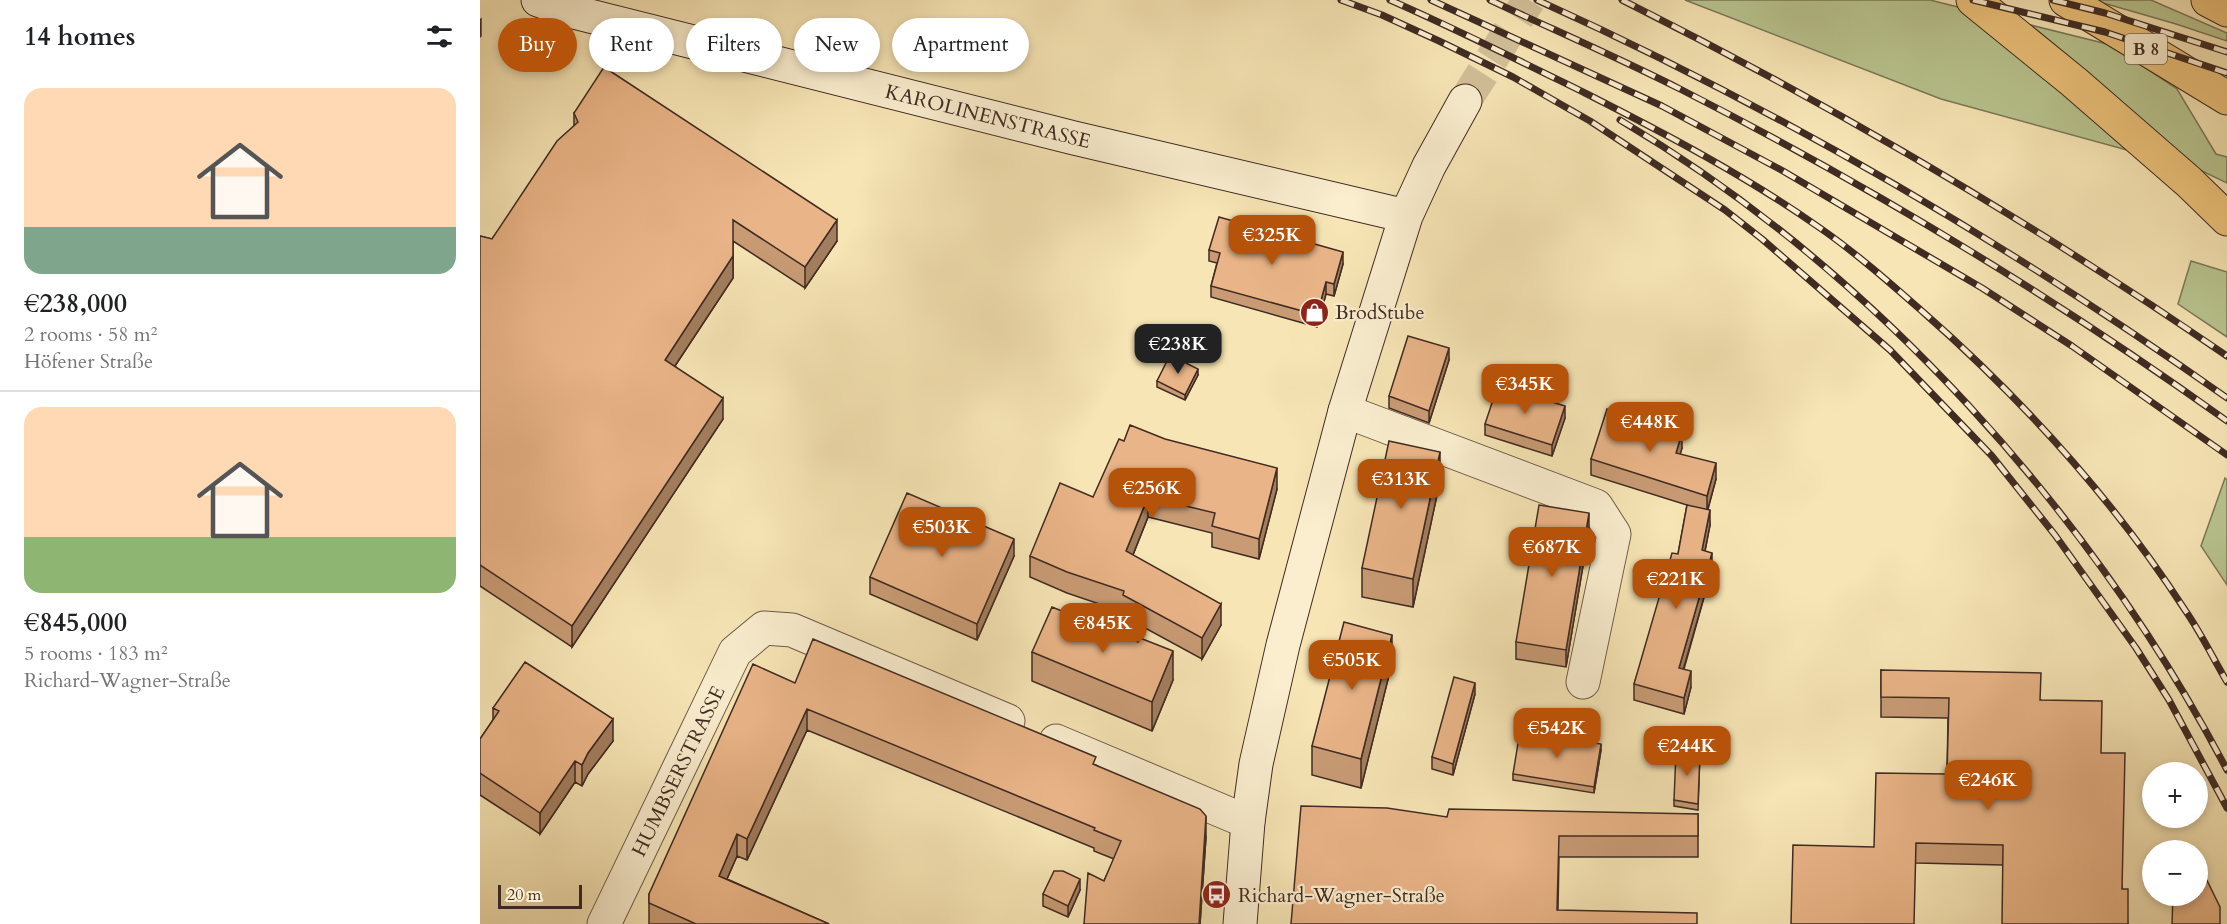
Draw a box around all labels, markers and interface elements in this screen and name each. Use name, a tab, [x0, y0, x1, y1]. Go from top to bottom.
chip: Buy	[498, 18, 577, 72]
chip: Rent	[589, 18, 674, 72]
chip: Filters	[686, 18, 782, 72]
chip: New	[794, 18, 880, 72]
chip: Apartment	[892, 18, 1029, 72]
text: 14 homes	[24, 19, 135, 54]
icon: filters	[423, 20, 456, 53]
road number: B 8	[2125, 34, 2167, 64]
street label: KAROLINENSTRASSE	[882, 78, 1093, 155]
icon: home	[186, 127, 294, 235]
pin: €325K	[1230, 215, 1314, 266]
text: €325K	[1243, 221, 1301, 248]
text: €238,000	[24, 286, 127, 321]
shop icon: BrodStube	[1298, 296, 1330, 328]
place label: BrodStube	[1335, 299, 1424, 326]
text: 2 rooms · 58 m²	[24, 321, 157, 348]
pin: €238K	[1136, 324, 1220, 375]
text: €238K	[1149, 330, 1207, 357]
text: Höfener Straße	[24, 348, 153, 375]
pin: €345K	[1483, 364, 1567, 415]
text: €345K	[1496, 370, 1554, 397]
pin: €448K	[1608, 402, 1692, 453]
text: €448K	[1621, 408, 1679, 435]
icon: home	[186, 446, 294, 554]
pin: €313K	[1359, 459, 1443, 510]
text: €313K	[1372, 465, 1430, 492]
pin: €256K	[1110, 468, 1194, 519]
text: €256K	[1123, 474, 1181, 501]
pin: €503K	[900, 507, 984, 558]
text: €503K	[913, 513, 971, 540]
pin: €687K	[1510, 527, 1594, 578]
text: €687K	[1523, 533, 1581, 560]
pin: €221K	[1634, 559, 1718, 610]
text: €221K	[1647, 565, 1705, 592]
pin: €845K	[1061, 603, 1145, 654]
text: €845,000	[24, 605, 127, 640]
text: €845K	[1074, 609, 1132, 636]
text: 5 rooms · 183 m²	[24, 640, 168, 667]
pin: €505K	[1310, 640, 1394, 691]
text: €505K	[1323, 646, 1381, 673]
text: Richard-Wagner-Straße	[24, 667, 231, 694]
street label: HUMBSERSTRASSE	[625, 681, 732, 861]
pin: €542K	[1515, 708, 1599, 759]
text: €542K	[1528, 714, 1586, 741]
pin: €244K	[1645, 726, 1729, 777]
text: €244K	[1658, 732, 1716, 759]
pin: €246K	[1946, 760, 2030, 811]
map controls	[2142, 762, 2208, 906]
button: +	[2142, 762, 2208, 828]
text: €246K	[1959, 766, 2017, 793]
button: −	[2142, 840, 2208, 906]
bus stop icon: Richard-Wagner-Straße	[1201, 879, 1233, 911]
scale bar	[498, 882, 582, 910]
place label: Richard-Wagner-Straße	[1238, 882, 1445, 909]
text: 20 m	[507, 884, 541, 906]

